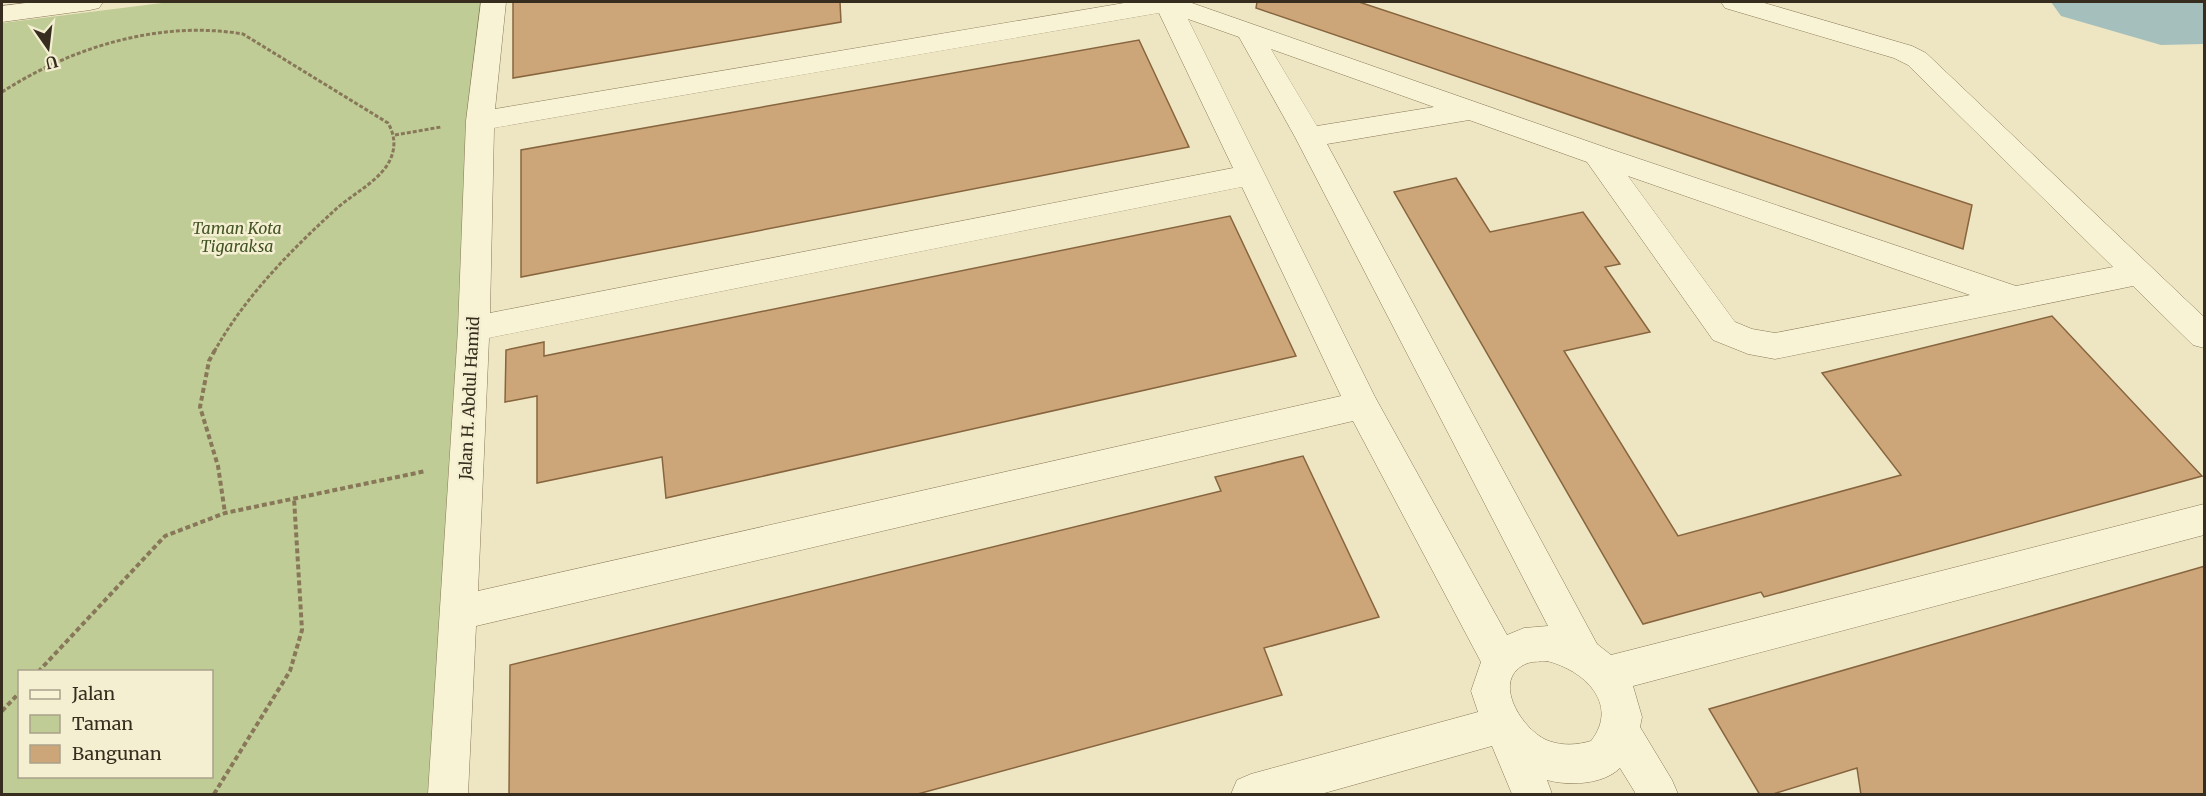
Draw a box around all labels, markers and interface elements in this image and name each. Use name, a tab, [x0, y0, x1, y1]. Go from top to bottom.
north arrow	[18, 18, 78, 78]
text: U	[43, 51, 60, 74]
park label: Taman Kota Tigaraksa	[192, 218, 282, 256]
street label: Jalan H. Abdul Hamid	[455, 315, 483, 481]
legend	[18, 670, 213, 778]
text: Jalan	[71, 682, 115, 705]
text: Taman	[72, 712, 133, 735]
text: Bangunan	[72, 742, 162, 765]

